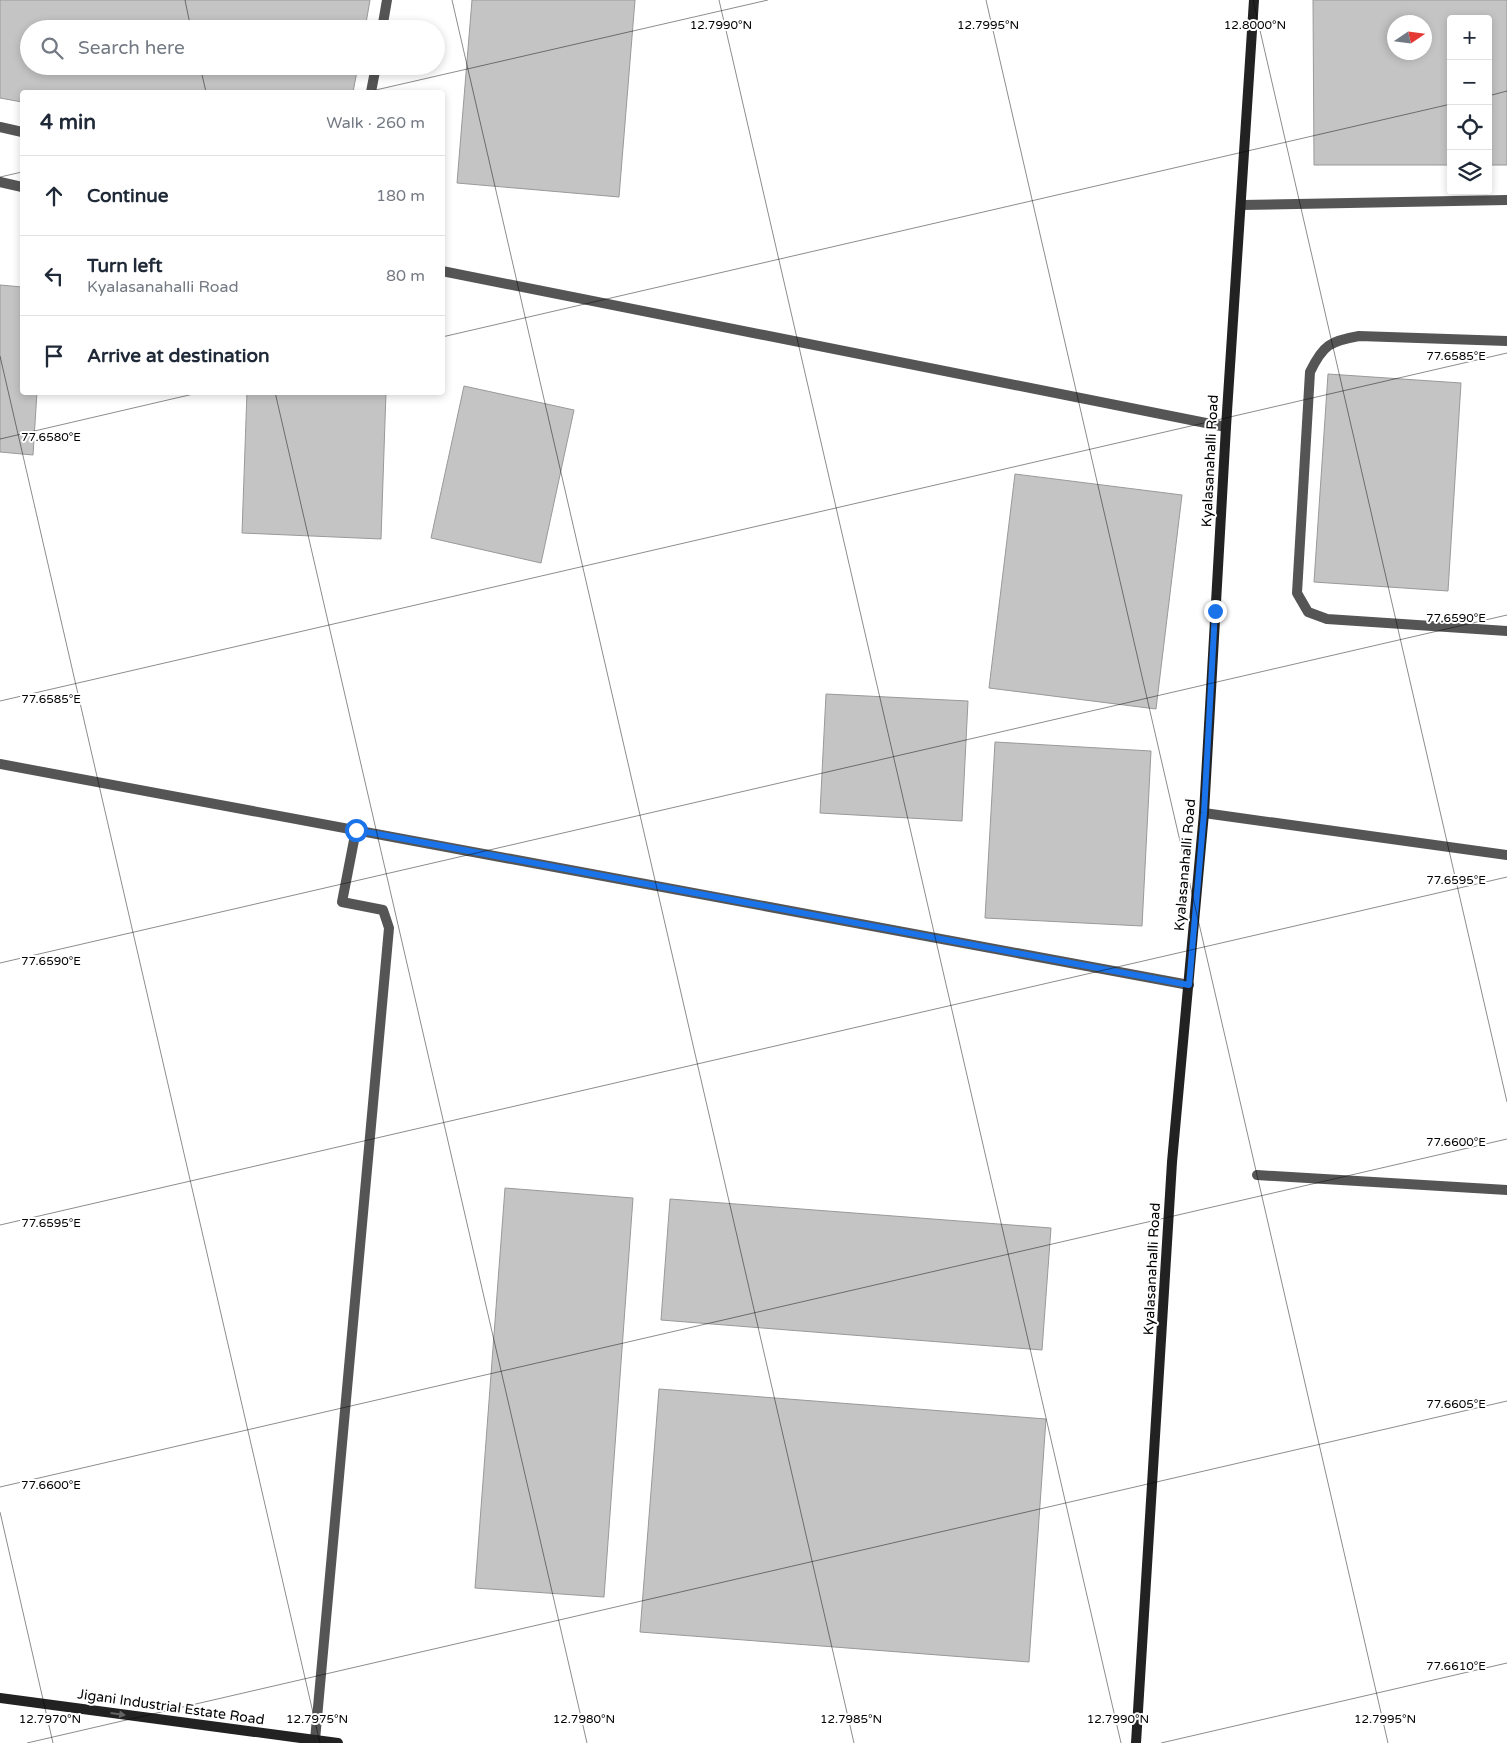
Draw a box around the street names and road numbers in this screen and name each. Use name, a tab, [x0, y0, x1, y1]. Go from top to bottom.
street label: Kyalasanahalli Road	[1198, 394, 1222, 528]
street label: Kyalasanahalli Road	[1171, 798, 1199, 932]
street label: Kyalasanahalli Road	[1140, 1202, 1164, 1336]
street label: Jigani Industrial Estate Road	[76, 1685, 266, 1729]

